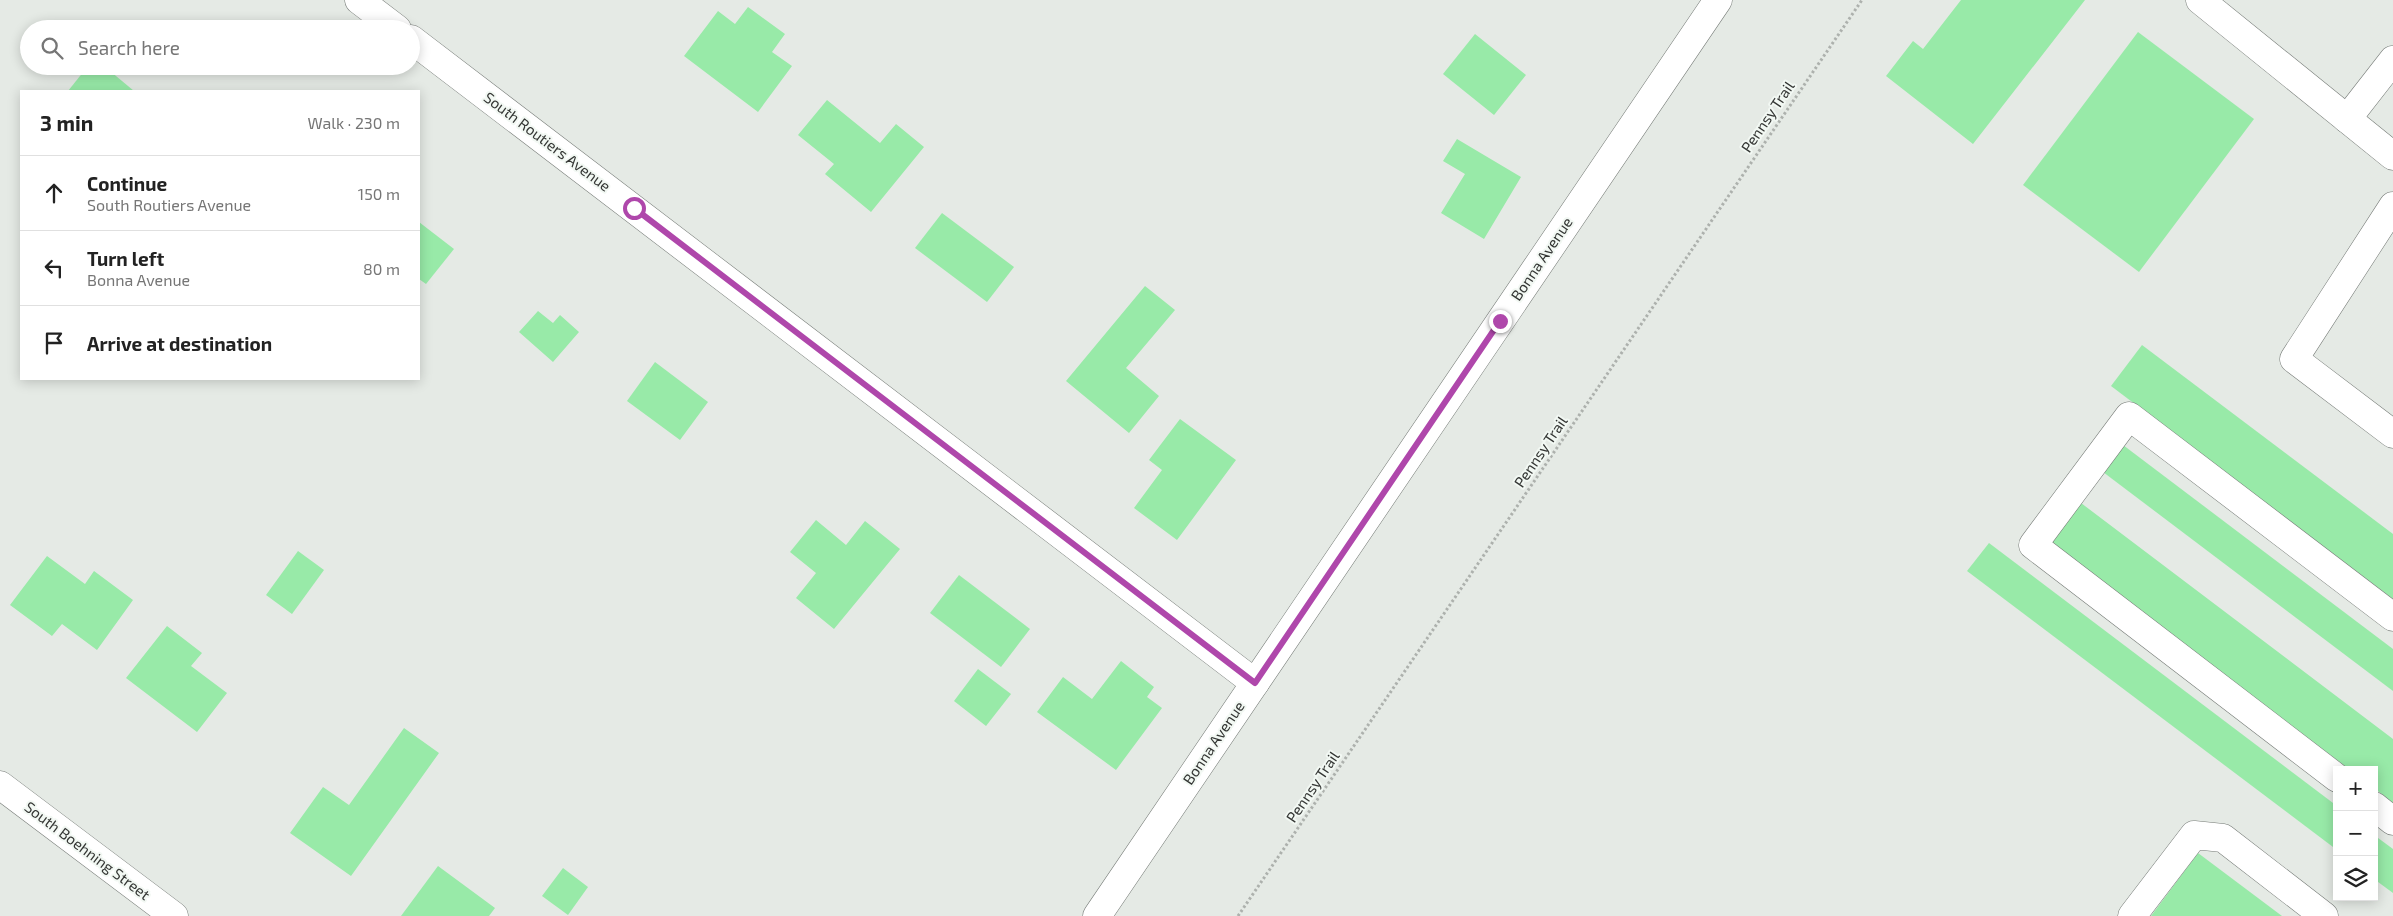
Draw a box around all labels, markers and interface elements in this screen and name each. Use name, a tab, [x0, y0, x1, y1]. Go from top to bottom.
search box	[20, 20, 420, 75]
icon: search	[38, 34, 66, 62]
text: Search here	[78, 36, 180, 59]
street label: Pennsy Trail	[1737, 77, 1798, 156]
street label: South Routiers Avenue	[481, 88, 614, 195]
text: 3 min	[40, 110, 93, 135]
text: Walk · 230 m	[307, 113, 400, 132]
text: Continue	[87, 172, 167, 195]
icon: ahead	[40, 179, 68, 207]
text: 150 m	[358, 184, 400, 203]
text: South Routiers Avenue	[87, 195, 251, 214]
route start	[623, 197, 646, 220]
street label: Bonna Avenue	[1507, 213, 1576, 304]
text: Turn left	[87, 247, 164, 270]
icon: left	[40, 254, 68, 282]
text: 80 m	[363, 259, 400, 278]
text: Bonna Avenue	[87, 270, 190, 289]
route end	[1489, 310, 1512, 333]
icon: arrive	[40, 329, 68, 357]
text: Arrive at destination	[87, 332, 272, 355]
street label: Pennsy Trail	[1510, 412, 1571, 491]
street label: Bonna Avenue	[1179, 697, 1248, 788]
street label: Pennsy Trail	[1282, 747, 1343, 826]
map controls	[2333, 766, 2378, 901]
button: +	[2333, 766, 2378, 811]
street label: South Boehning Street	[21, 797, 154, 903]
button: −	[2333, 811, 2378, 856]
button: layers	[2333, 856, 2378, 901]

